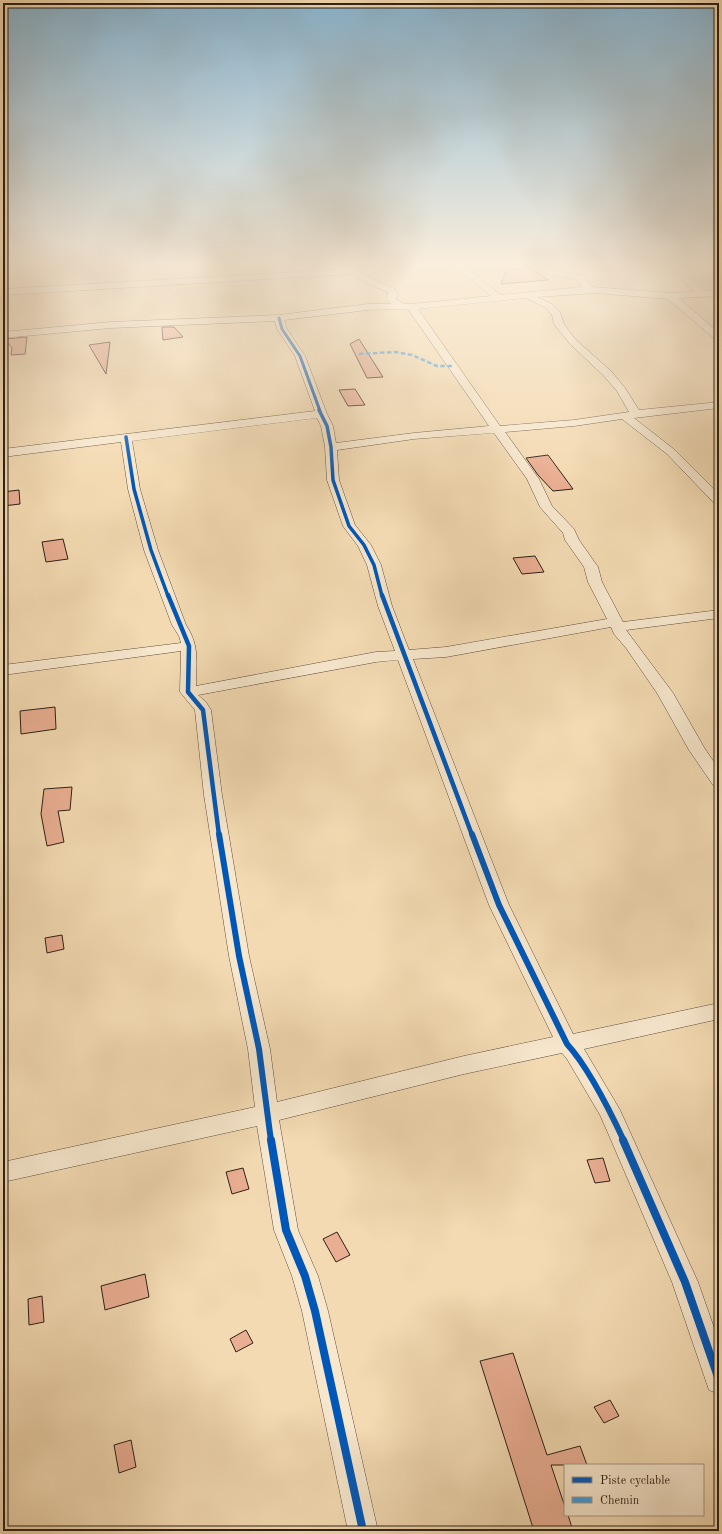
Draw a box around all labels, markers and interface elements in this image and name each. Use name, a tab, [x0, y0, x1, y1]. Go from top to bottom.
legend	[564, 1464, 704, 1516]
text: Piste cyclable	[600, 1475, 670, 1487]
text: Chemin	[600, 1495, 640, 1507]

